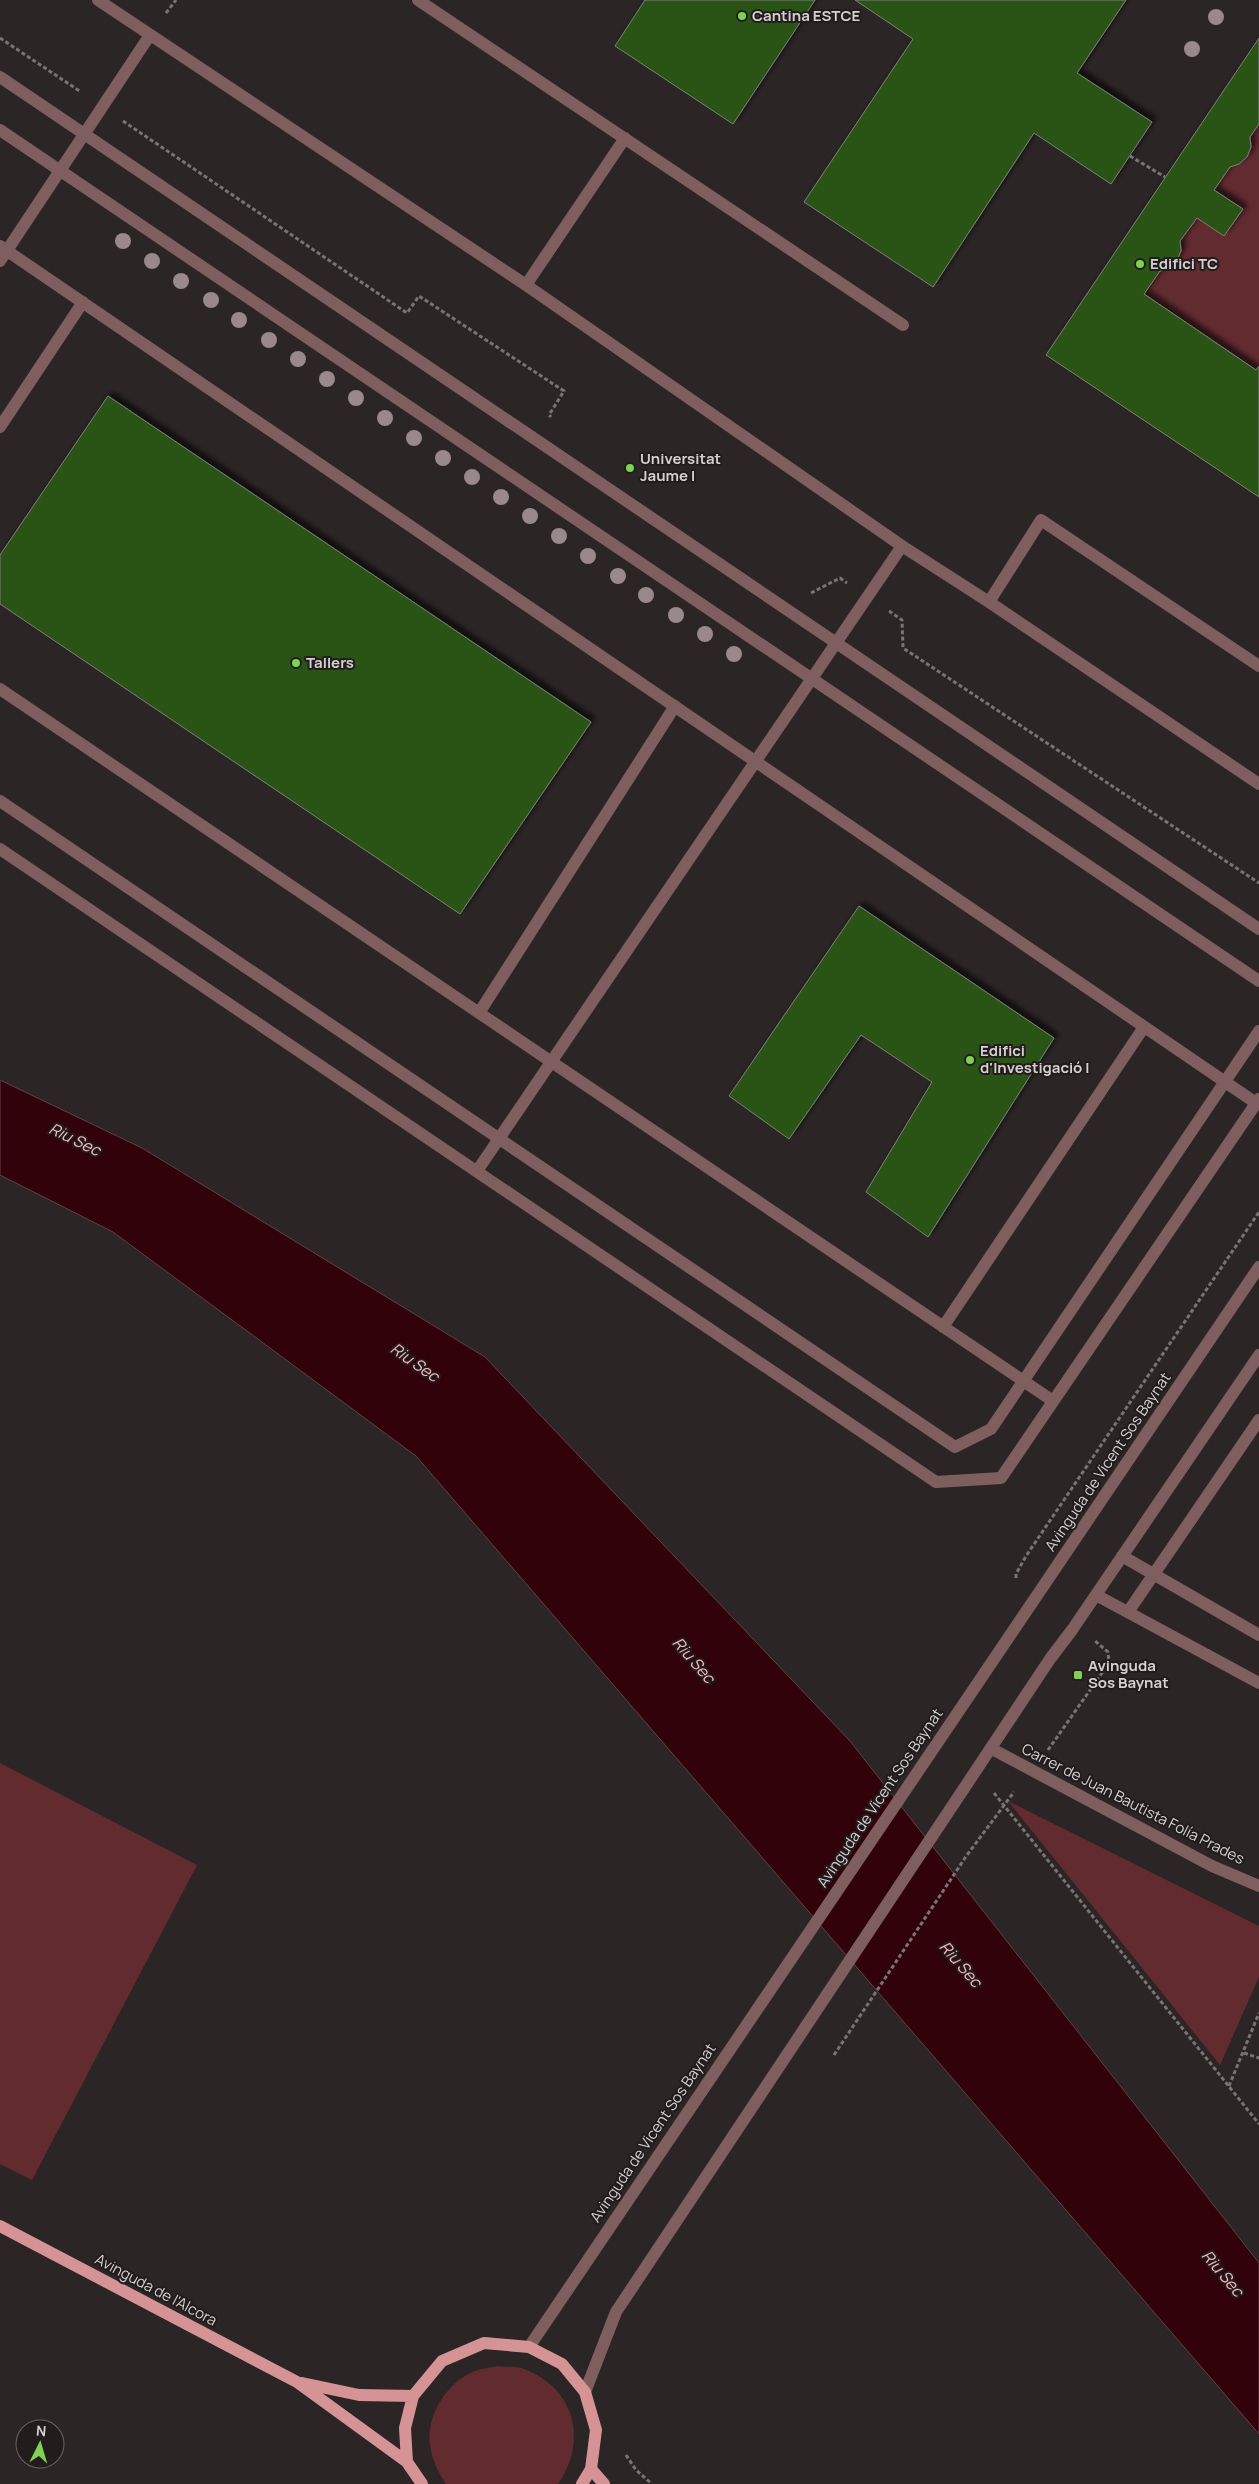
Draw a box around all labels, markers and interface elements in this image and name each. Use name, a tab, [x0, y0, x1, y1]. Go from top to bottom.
place label: Cantina ESTCE	[752, 5, 861, 26]
marker: Cantina ESTCE	[736, 10, 748, 22]
place label: Edifici TC	[1150, 253, 1218, 274]
marker: Edifici TC	[1134, 258, 1146, 270]
place label: Universitat Jaume I	[640, 448, 721, 486]
marker: Universitat Jaume I	[624, 462, 636, 474]
place label: Tallers	[306, 652, 354, 673]
marker: Tallers	[290, 657, 302, 669]
place label: Edifici d'Investigació I	[980, 1040, 1090, 1078]
marker: Edifici d'Investigació I	[964, 1054, 976, 1066]
water label: Riu Sec	[46, 1117, 105, 1161]
water label: Riu Sec	[386, 1337, 445, 1387]
street label: Avinguda de Vicent Sos Baynat	[1040, 1368, 1175, 1555]
water label: Riu Sec	[668, 1632, 721, 1689]
place label: Avinguda Sos Baynat	[1088, 1655, 1169, 1693]
marker: Avinguda Sos Baynat	[1072, 1669, 1084, 1681]
street label: Avinguda de Vicent Sos Baynat	[812, 1704, 947, 1891]
street label: Carrer de Juan Bautista Folía Prades	[1018, 1738, 1248, 1869]
water label: Riu Sec	[935, 1936, 988, 1993]
street label: Avinguda de Vicent Sos Baynat	[585, 2039, 720, 2226]
water label: Riu Sec	[1197, 2245, 1250, 2302]
street label: Avinguda de l'Alcora	[92, 2248, 221, 2331]
north arrow	[15, 2419, 65, 2469]
text: N	[35, 2421, 47, 2440]

